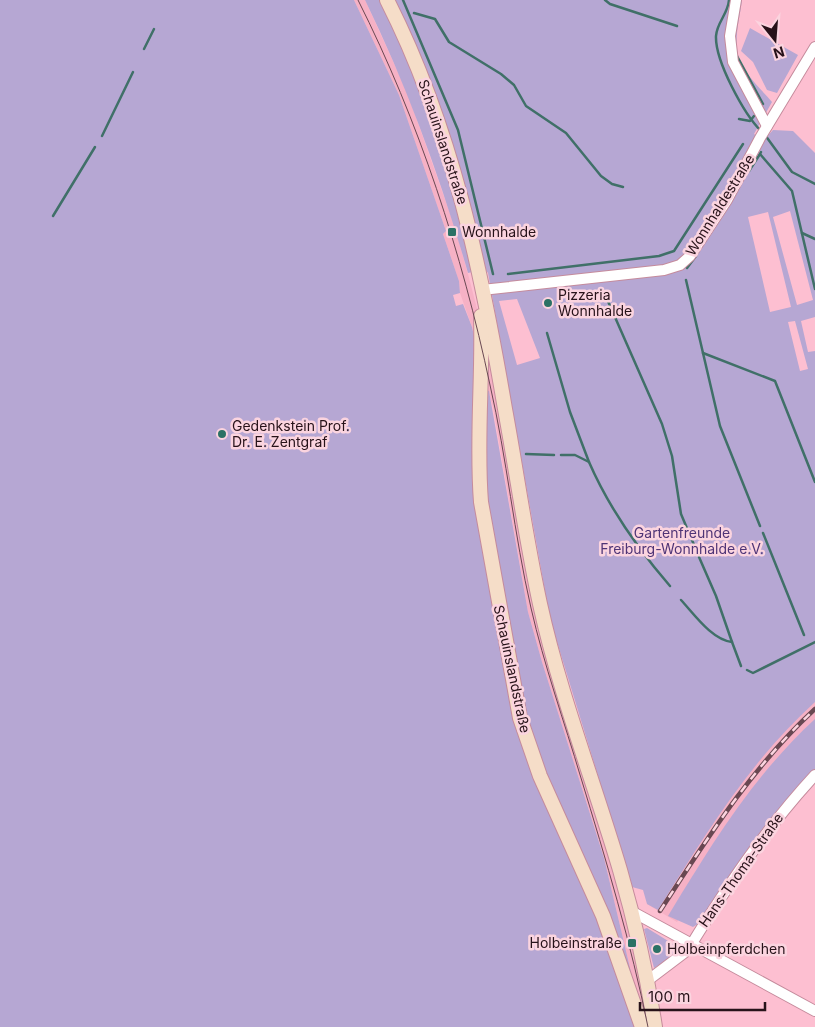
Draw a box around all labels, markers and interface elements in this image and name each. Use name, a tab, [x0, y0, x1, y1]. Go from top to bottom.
north arrow	[750, 15, 800, 65]
text: N	[771, 43, 787, 63]
street label: Schauinslandstraße	[415, 77, 472, 206]
street label: Wonnhaldestraße	[682, 151, 758, 259]
place label: Wonnhalde	[462, 223, 536, 240]
marker: Wonnhalde	[446, 226, 458, 238]
place label: Pizzeria Wonnhalde	[558, 286, 632, 319]
marker: Pizzeria Wonnhalde	[542, 297, 554, 309]
place label: Gedenkstein Prof. Dr. E. Zentgraf	[232, 417, 350, 450]
marker: Gedenkstein Prof. Dr. E. Zentgraf	[216, 428, 228, 440]
park label: Gartenfreunde Freiburg-Wonnhalde e.V.	[600, 524, 764, 557]
street label: Schauinslandstraße	[491, 603, 534, 734]
street label: Hans-Thoma-Straße	[695, 810, 786, 930]
place label: Holbeinstraße	[530, 934, 622, 951]
marker: Holbeinstraße	[626, 937, 638, 949]
place label: Holbeinpferdchen	[667, 940, 785, 957]
marker: Holbeinpferdchen	[651, 943, 663, 955]
scale bar	[640, 980, 765, 1012]
text: 100 m	[648, 987, 690, 1006]

